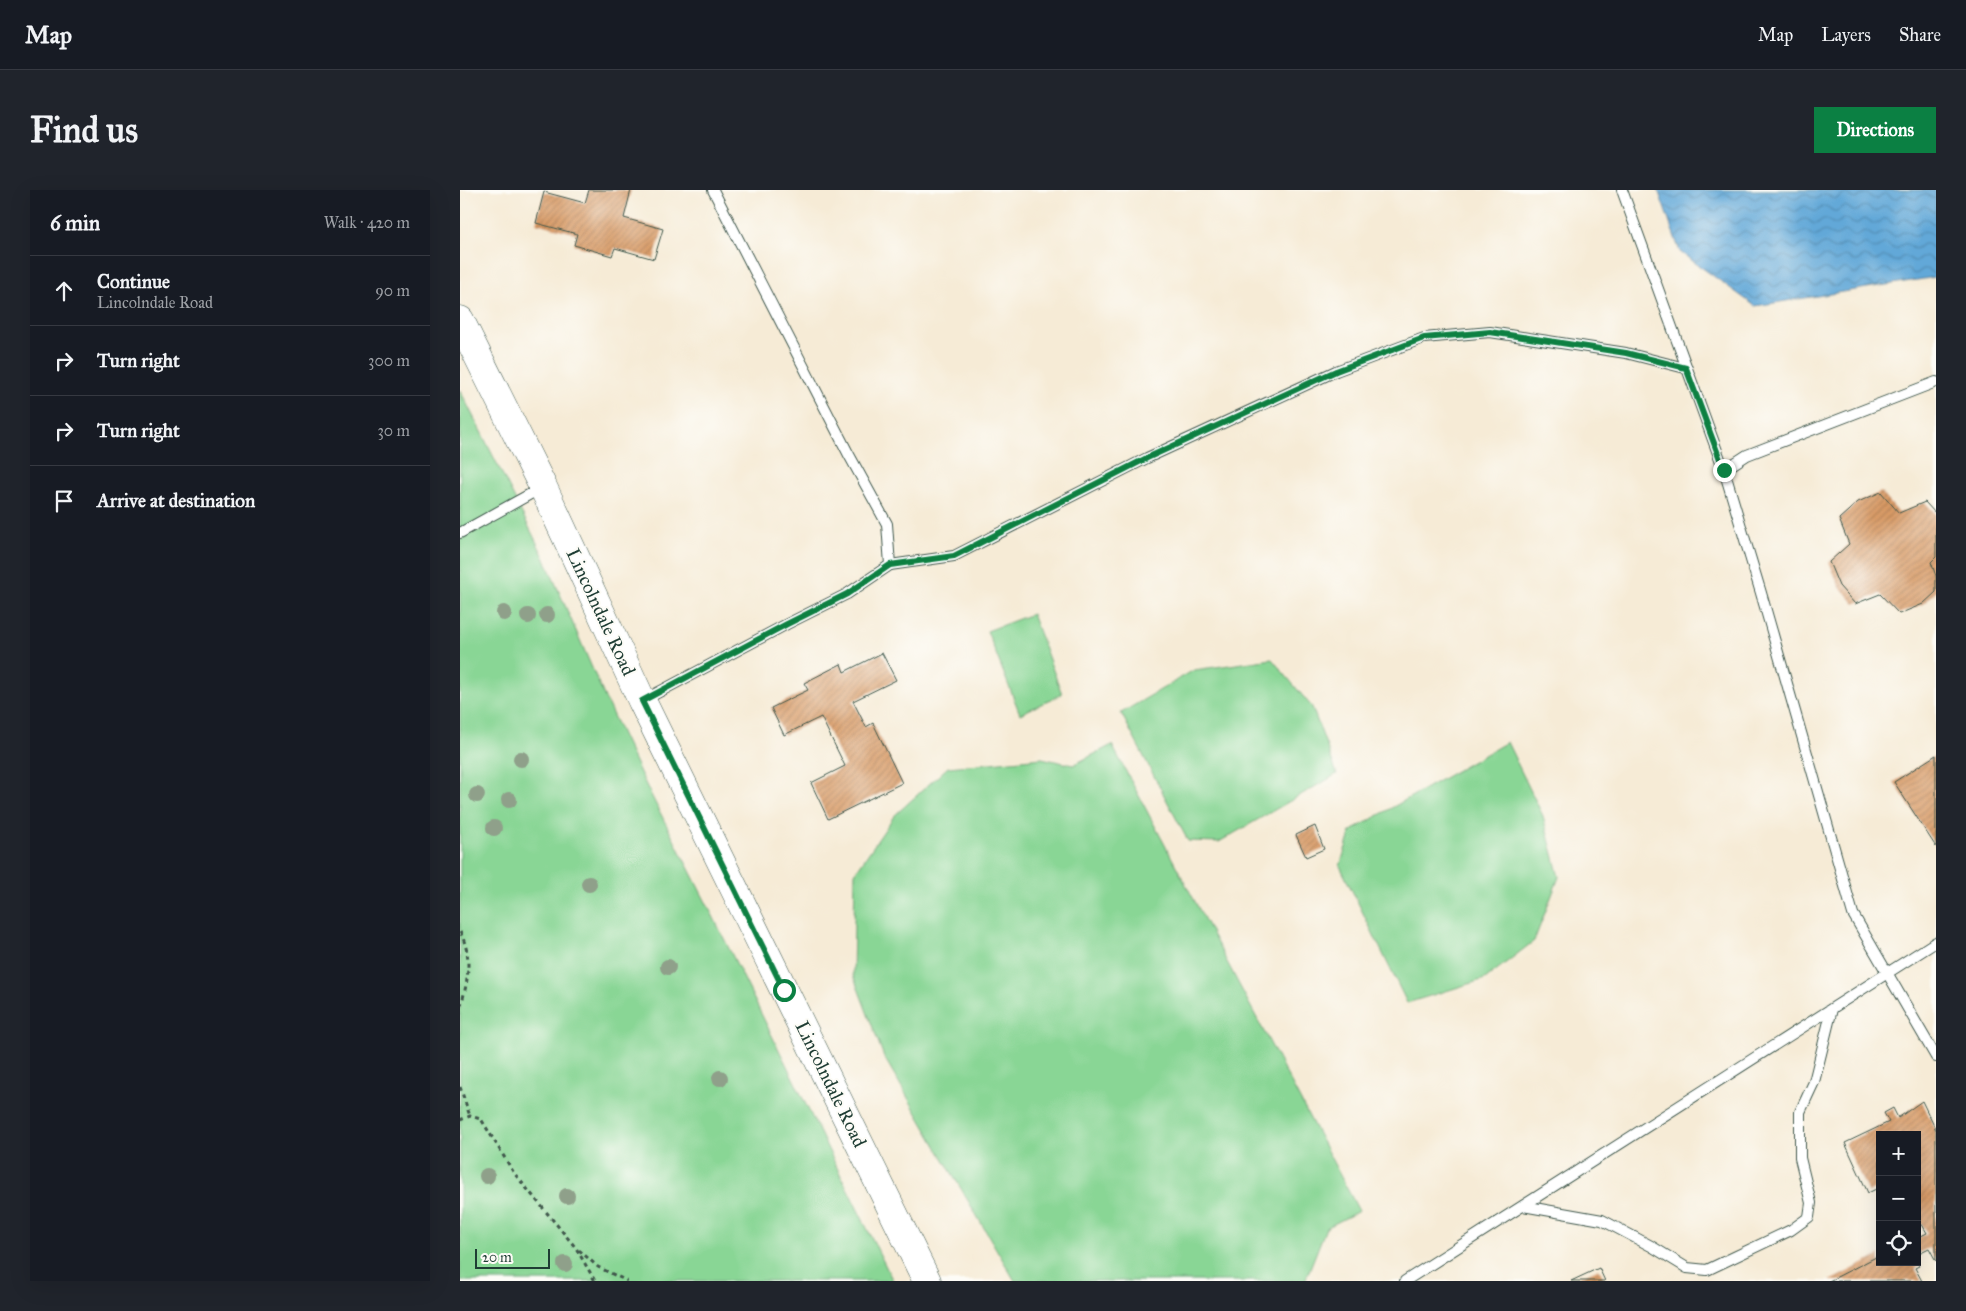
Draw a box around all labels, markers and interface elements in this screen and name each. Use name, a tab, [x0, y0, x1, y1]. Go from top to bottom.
text: Map	[25, 20, 72, 50]
text: Map	[1758, 24, 1793, 46]
text: Layers	[1821, 24, 1871, 46]
text: Share	[1899, 24, 1941, 46]
button: Directions	[1814, 107, 1936, 153]
text: Find us	[30, 109, 138, 152]
text: 6 min	[50, 210, 100, 236]
text: Walk · 420 m	[324, 213, 410, 232]
text: Continue	[97, 270, 170, 293]
icon: ahead	[50, 277, 78, 305]
text: 90 m	[375, 281, 410, 300]
text: Lincolndale Road	[97, 293, 213, 312]
icon: right	[50, 347, 78, 375]
text: Turn right	[97, 349, 180, 372]
text: 300 m	[368, 351, 410, 370]
icon: right	[50, 417, 78, 445]
text: Turn right	[97, 419, 180, 442]
text: 30 m	[377, 421, 410, 440]
route end	[1713, 459, 1736, 482]
icon: arrive	[50, 487, 78, 515]
text: Arrive at destination	[97, 489, 255, 512]
street label: Lincolndale Road	[561, 545, 641, 680]
route start	[773, 979, 796, 1002]
street label: Lincolndale Road	[790, 1017, 872, 1151]
map controls	[1876, 1131, 1921, 1266]
button: +	[1876, 1131, 1921, 1176]
button: −	[1876, 1176, 1921, 1221]
button: locate	[1876, 1221, 1921, 1266]
scale bar	[475, 1246, 550, 1269]
text: 20 m	[482, 1249, 512, 1266]

